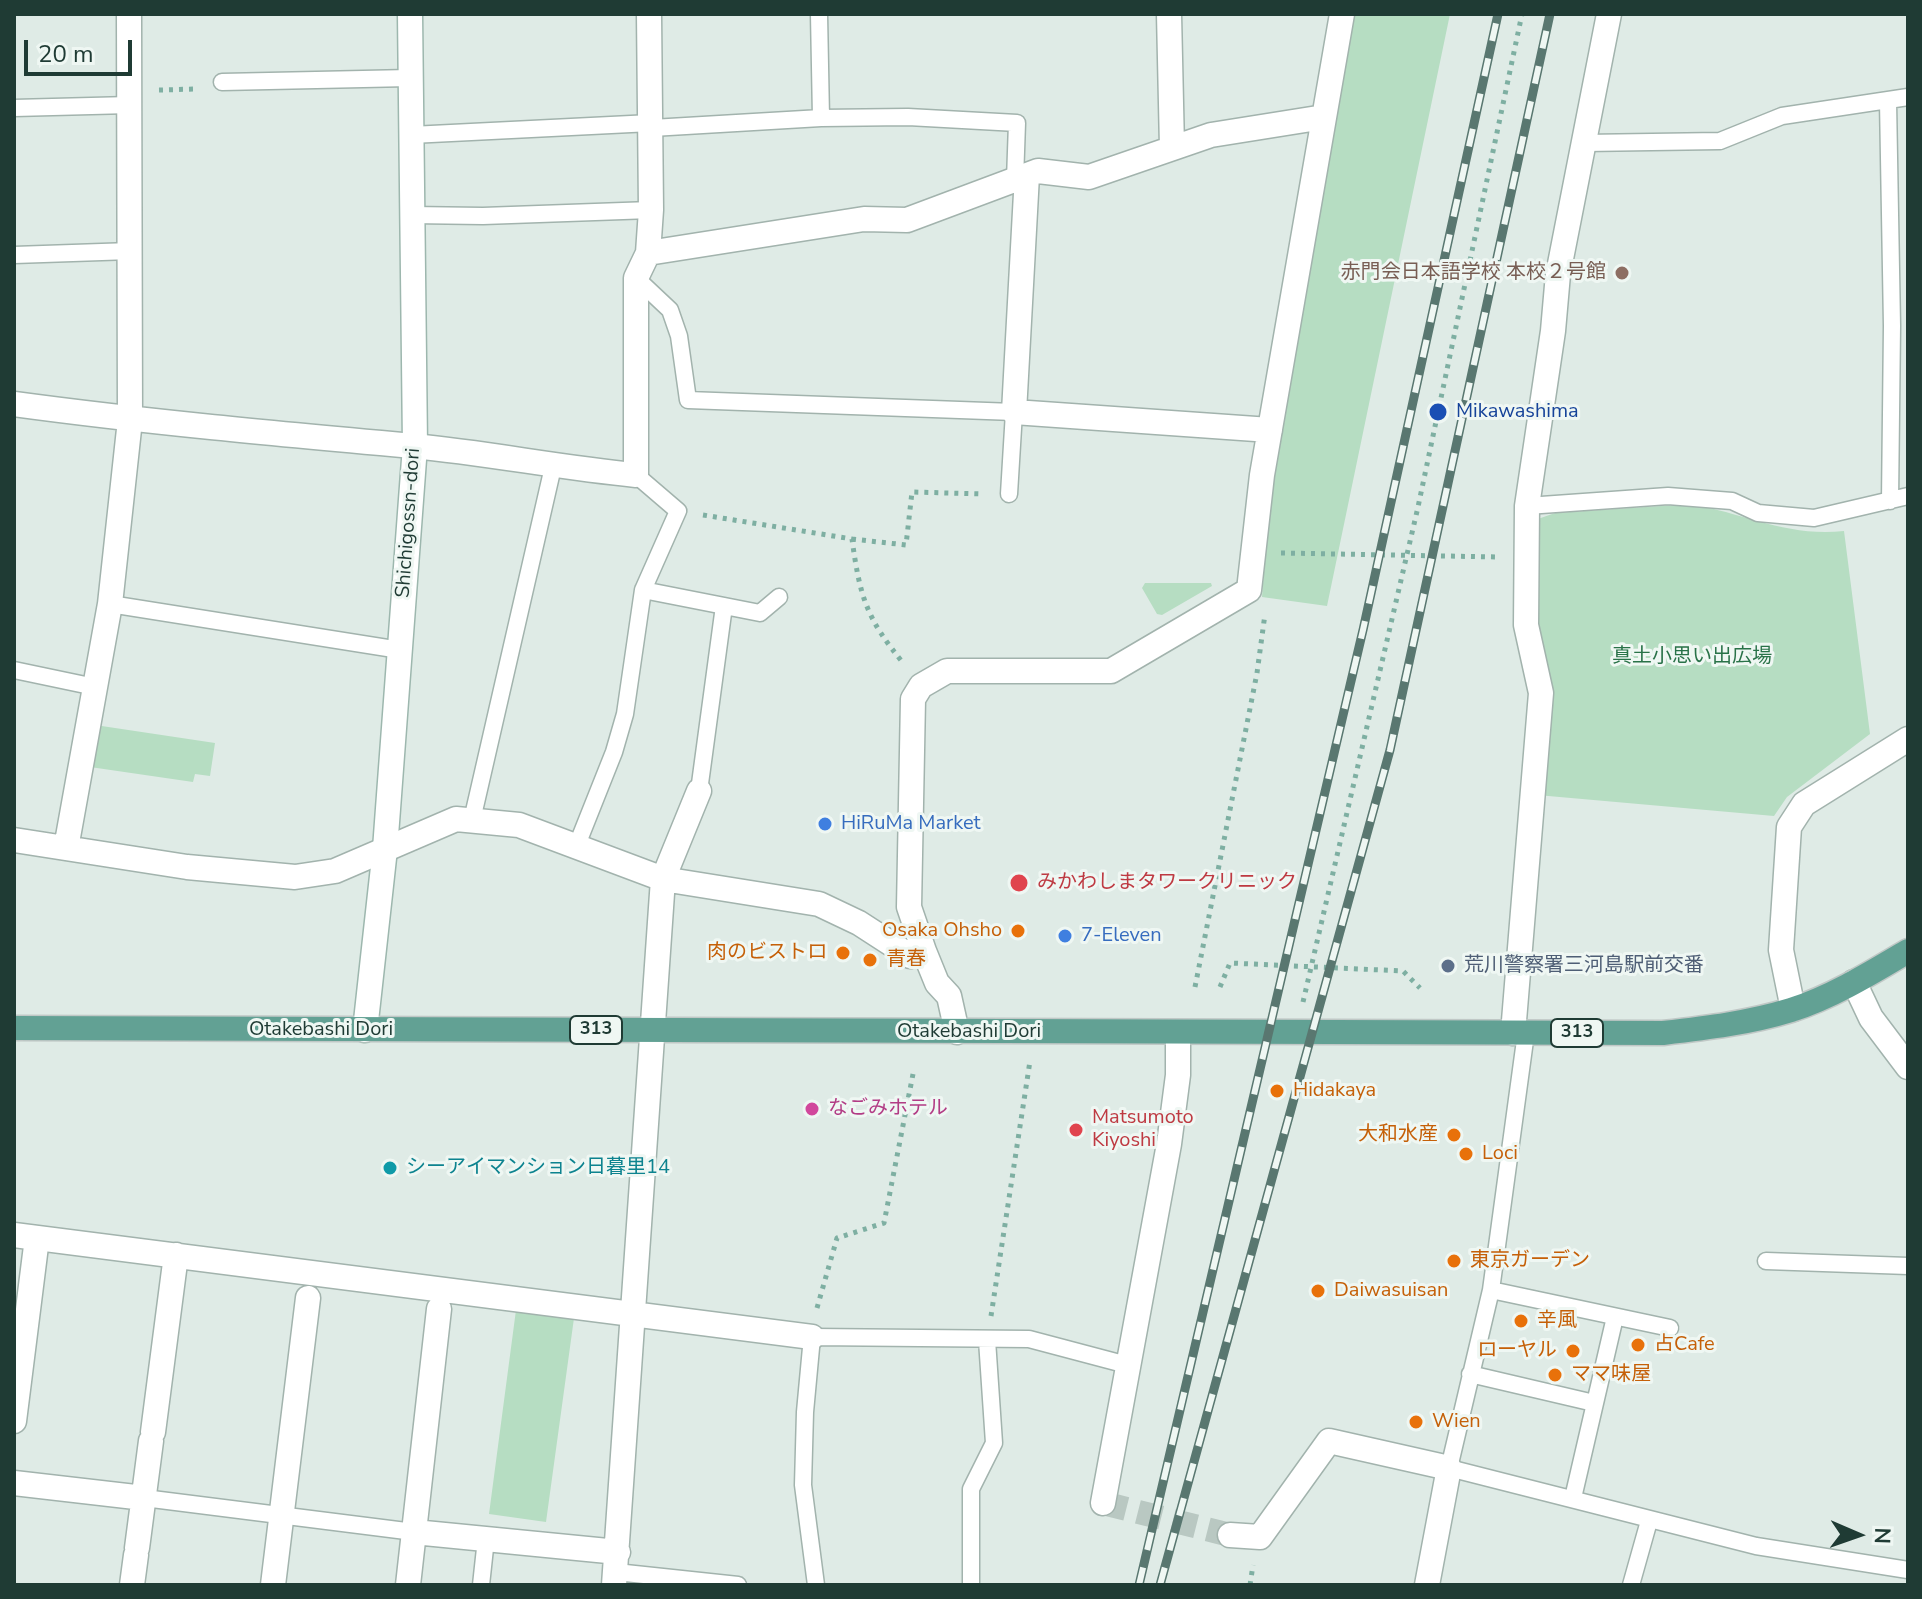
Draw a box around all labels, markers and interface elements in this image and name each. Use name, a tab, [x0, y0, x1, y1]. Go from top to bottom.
scale bar	[28, 24, 136, 74]
text: 20 m	[38, 38, 94, 70]
place label: 赤門会日本語学校 本校２号館	[1341, 261, 1606, 285]
marker: 赤門会日本語学校 本校２号館	[1613, 264, 1631, 282]
place label: Mikawashima	[1456, 400, 1579, 424]
marker: Mikawashima	[1427, 401, 1449, 423]
street label: Shichigossn-dori	[392, 447, 426, 599]
park label: 真土小思い出広場	[1612, 645, 1772, 669]
place label: HiRuMa Market	[841, 812, 981, 836]
marker: HiRuMa Market	[816, 815, 834, 833]
place label: みかわしまタワークリニック	[1037, 871, 1297, 895]
marker: みかわしまタワークリニック	[1008, 872, 1030, 894]
place label: Osaka Ohsho	[882, 919, 1002, 943]
marker: Osaka Ohsho	[1009, 922, 1027, 940]
place label: 7-Eleven	[1081, 924, 1162, 948]
marker: 7-Eleven	[1056, 927, 1074, 945]
place label: 肉のビストロ	[707, 941, 827, 965]
marker: 肉のビストロ	[834, 944, 852, 962]
place label: 青春	[886, 948, 926, 972]
marker: 青春	[861, 951, 879, 969]
place label: 荒川警察署三河島駅前交番	[1464, 954, 1704, 978]
marker: 荒川警察署三河島駅前交番	[1439, 957, 1457, 975]
road number: 313	[570, 1016, 622, 1044]
street label: Otakebashi Dori	[249, 1018, 393, 1042]
road number: 313	[1551, 1019, 1603, 1047]
street label: Otakebashi Dori	[897, 1020, 1041, 1044]
place label: Hidakaya	[1293, 1079, 1376, 1103]
marker: Hidakaya	[1268, 1082, 1286, 1100]
place label: なごみホテル	[828, 1097, 948, 1121]
marker: なごみホテル	[803, 1100, 821, 1118]
place label: Matsumoto Kiyoshi	[1092, 1106, 1194, 1153]
marker: Matsumoto Kiyoshi	[1067, 1121, 1085, 1139]
place label: 大和水産	[1358, 1123, 1438, 1147]
marker: 大和水産	[1445, 1126, 1463, 1144]
place label: Loci	[1482, 1142, 1518, 1166]
marker: Loci	[1457, 1145, 1475, 1163]
place label: シーアイマンション日暮里14	[406, 1156, 670, 1180]
marker: シーアイマンション日暮里14	[381, 1159, 399, 1177]
place label: 東京ガーデン	[1470, 1249, 1590, 1273]
marker: 東京ガーデン	[1445, 1252, 1463, 1270]
place label: Daiwasuisan	[1334, 1279, 1448, 1303]
marker: Daiwasuisan	[1309, 1282, 1327, 1300]
place label: 辛風	[1537, 1309, 1577, 1333]
marker: 辛風	[1512, 1312, 1530, 1330]
place label: 占Cafe	[1654, 1333, 1715, 1357]
marker: 占Cafe	[1629, 1336, 1647, 1354]
place label: ローヤル	[1477, 1339, 1557, 1363]
marker: ローヤル	[1564, 1342, 1582, 1360]
place label: ママ味屋	[1571, 1363, 1651, 1387]
marker: ママ味屋	[1546, 1366, 1564, 1384]
place label: Wien	[1432, 1410, 1481, 1434]
marker: Wien	[1407, 1413, 1425, 1431]
north arrow	[1818, 1495, 1898, 1575]
text: N	[1867, 1527, 1897, 1545]

